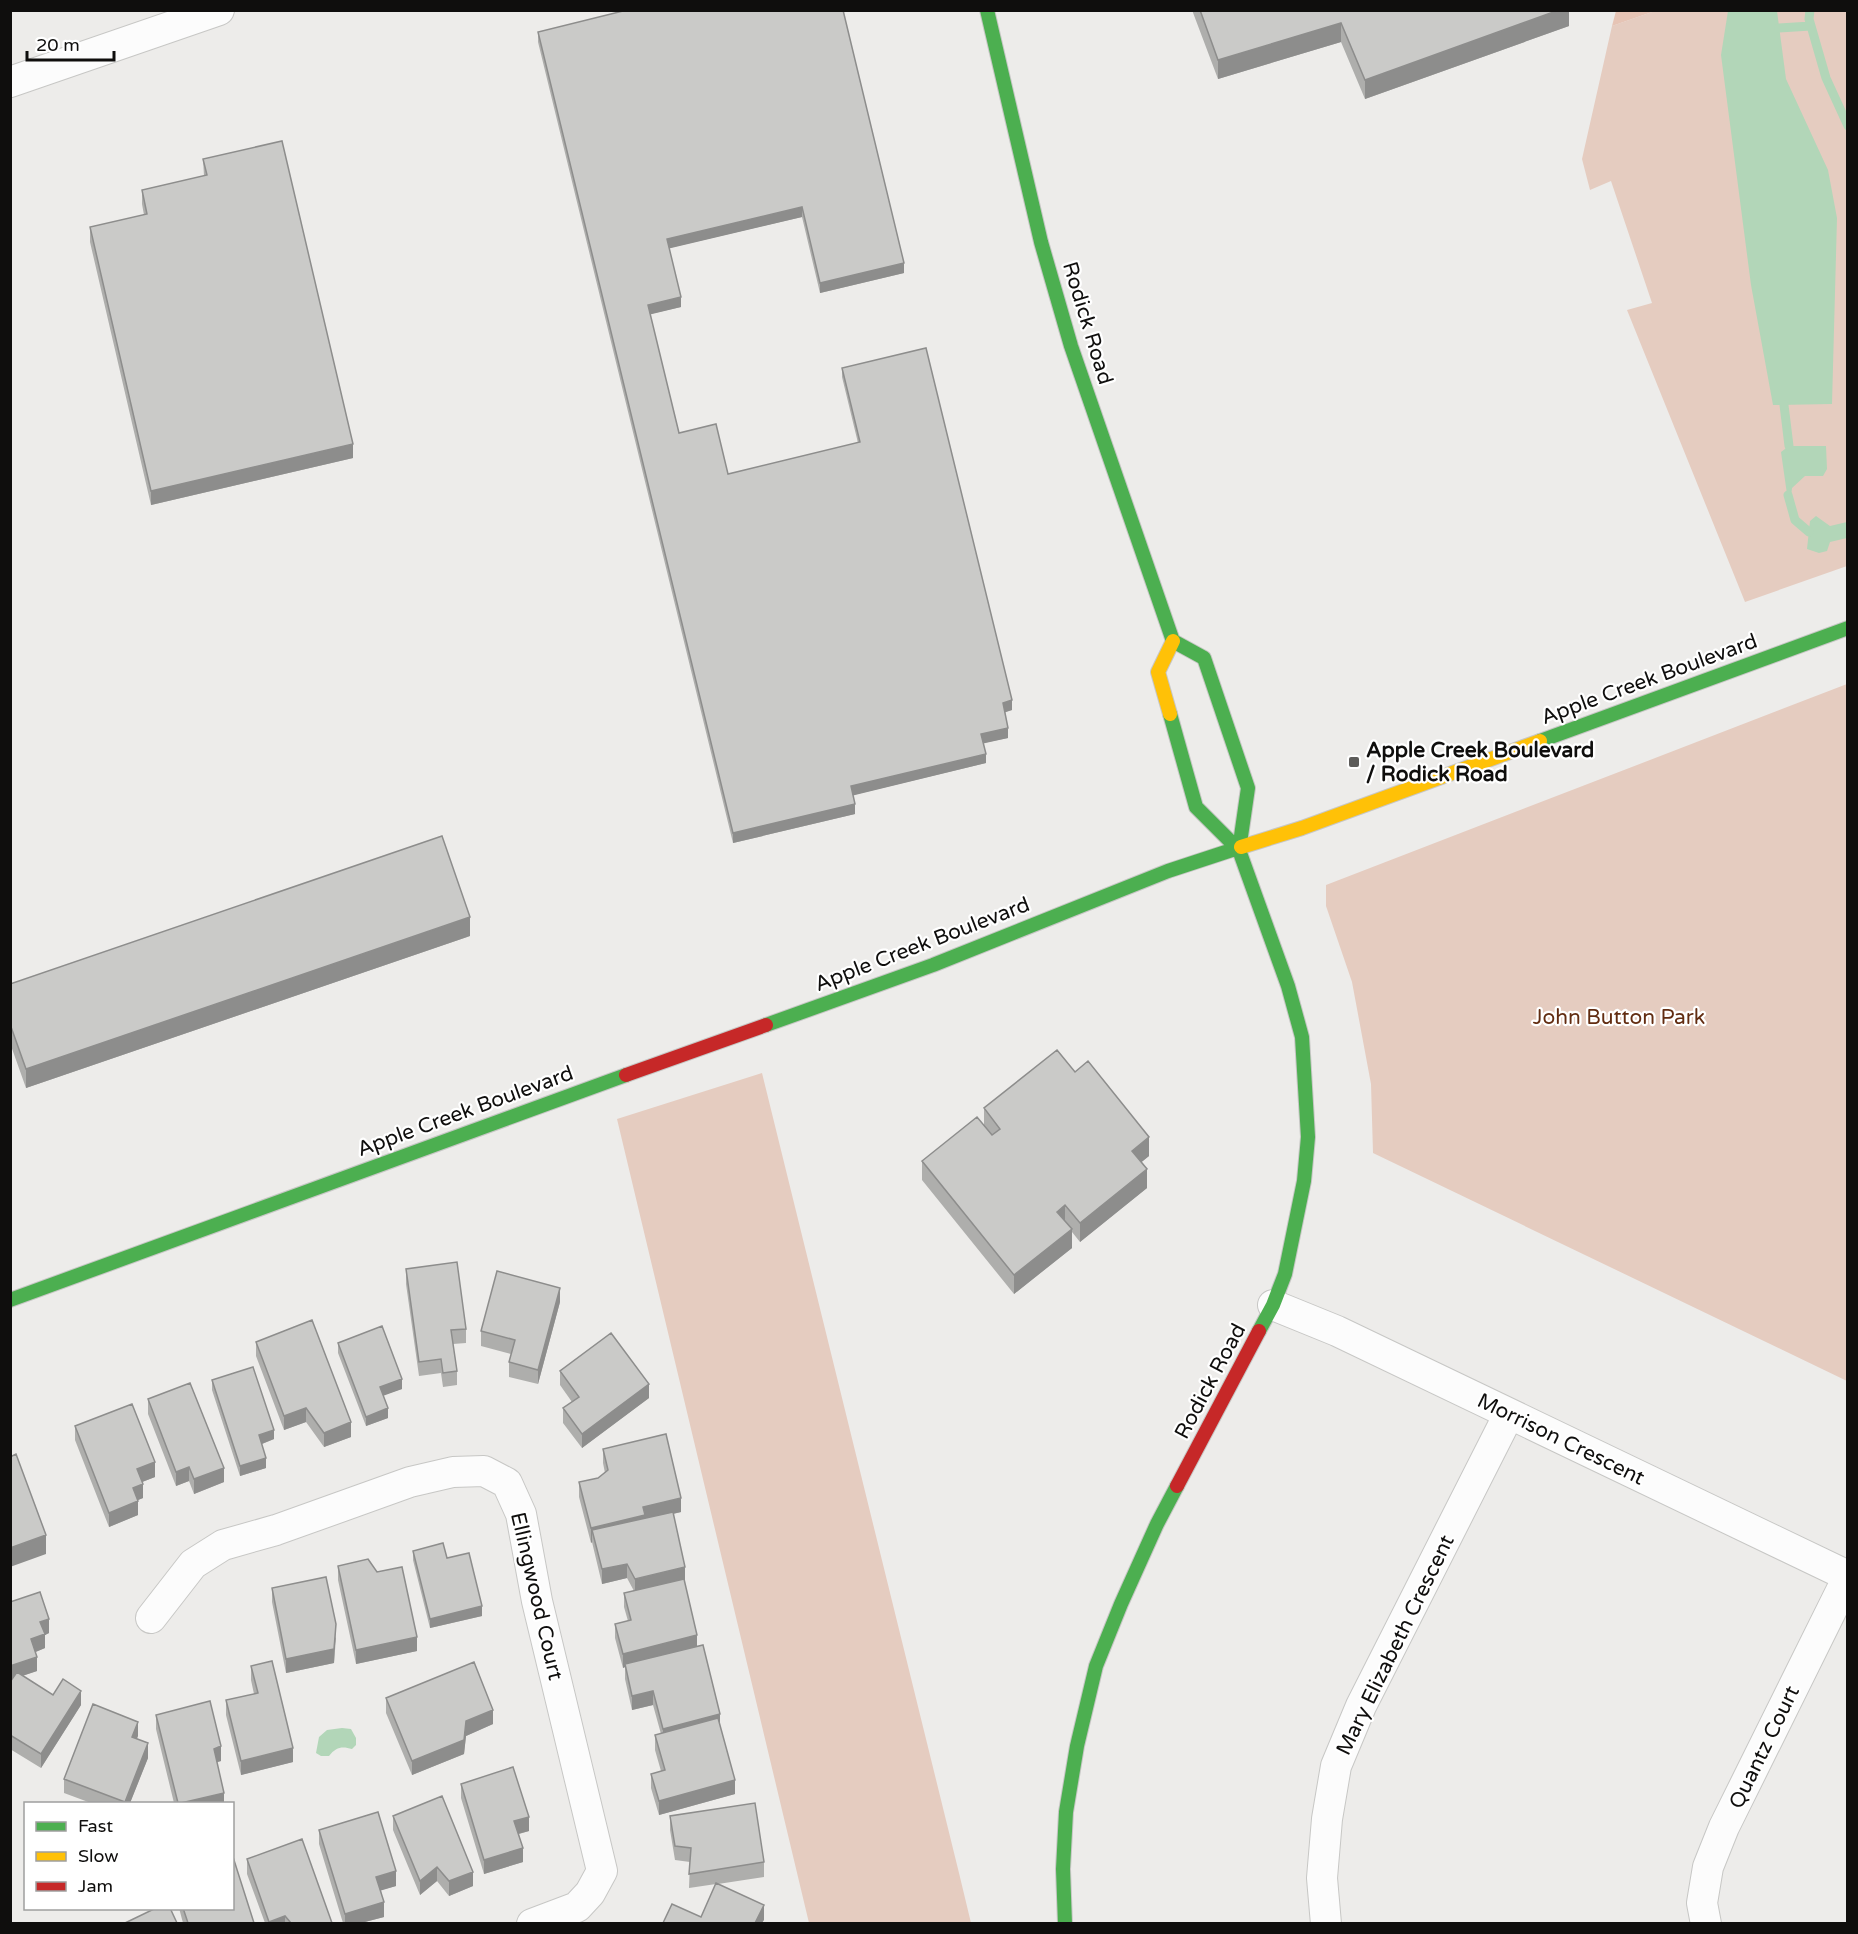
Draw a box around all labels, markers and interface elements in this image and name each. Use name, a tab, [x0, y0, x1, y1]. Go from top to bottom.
scale bar	[27, 24, 114, 62]
text: 20 m	[36, 34, 80, 56]
street label: Rodick Road	[1057, 259, 1118, 388]
street label: Apple Creek Boulevard	[1538, 629, 1761, 730]
place label: Apple Creek Boulevard / Rodick Road	[1366, 738, 1594, 787]
marker: Apple Creek Boulevard / Rodick Road	[1347, 755, 1361, 769]
street label: Apple Creek Boulevard	[811, 892, 1033, 997]
park label: John Button Park	[1533, 1005, 1705, 1030]
street label: Apple Creek Boulevard	[354, 1061, 577, 1162]
street label: Rodick Road	[1170, 1319, 1251, 1443]
street label: Morrison Crescent	[1473, 1388, 1648, 1491]
street label: Ellingwood Court	[505, 1510, 568, 1683]
street label: Mary Elizabeth Crescent	[1331, 1531, 1460, 1759]
street label: Quantz Court	[1724, 1682, 1805, 1813]
legend	[24, 1802, 234, 1910]
text: Fast	[78, 1815, 113, 1837]
text: Slow	[78, 1845, 119, 1867]
text: Jam	[78, 1875, 113, 1897]

